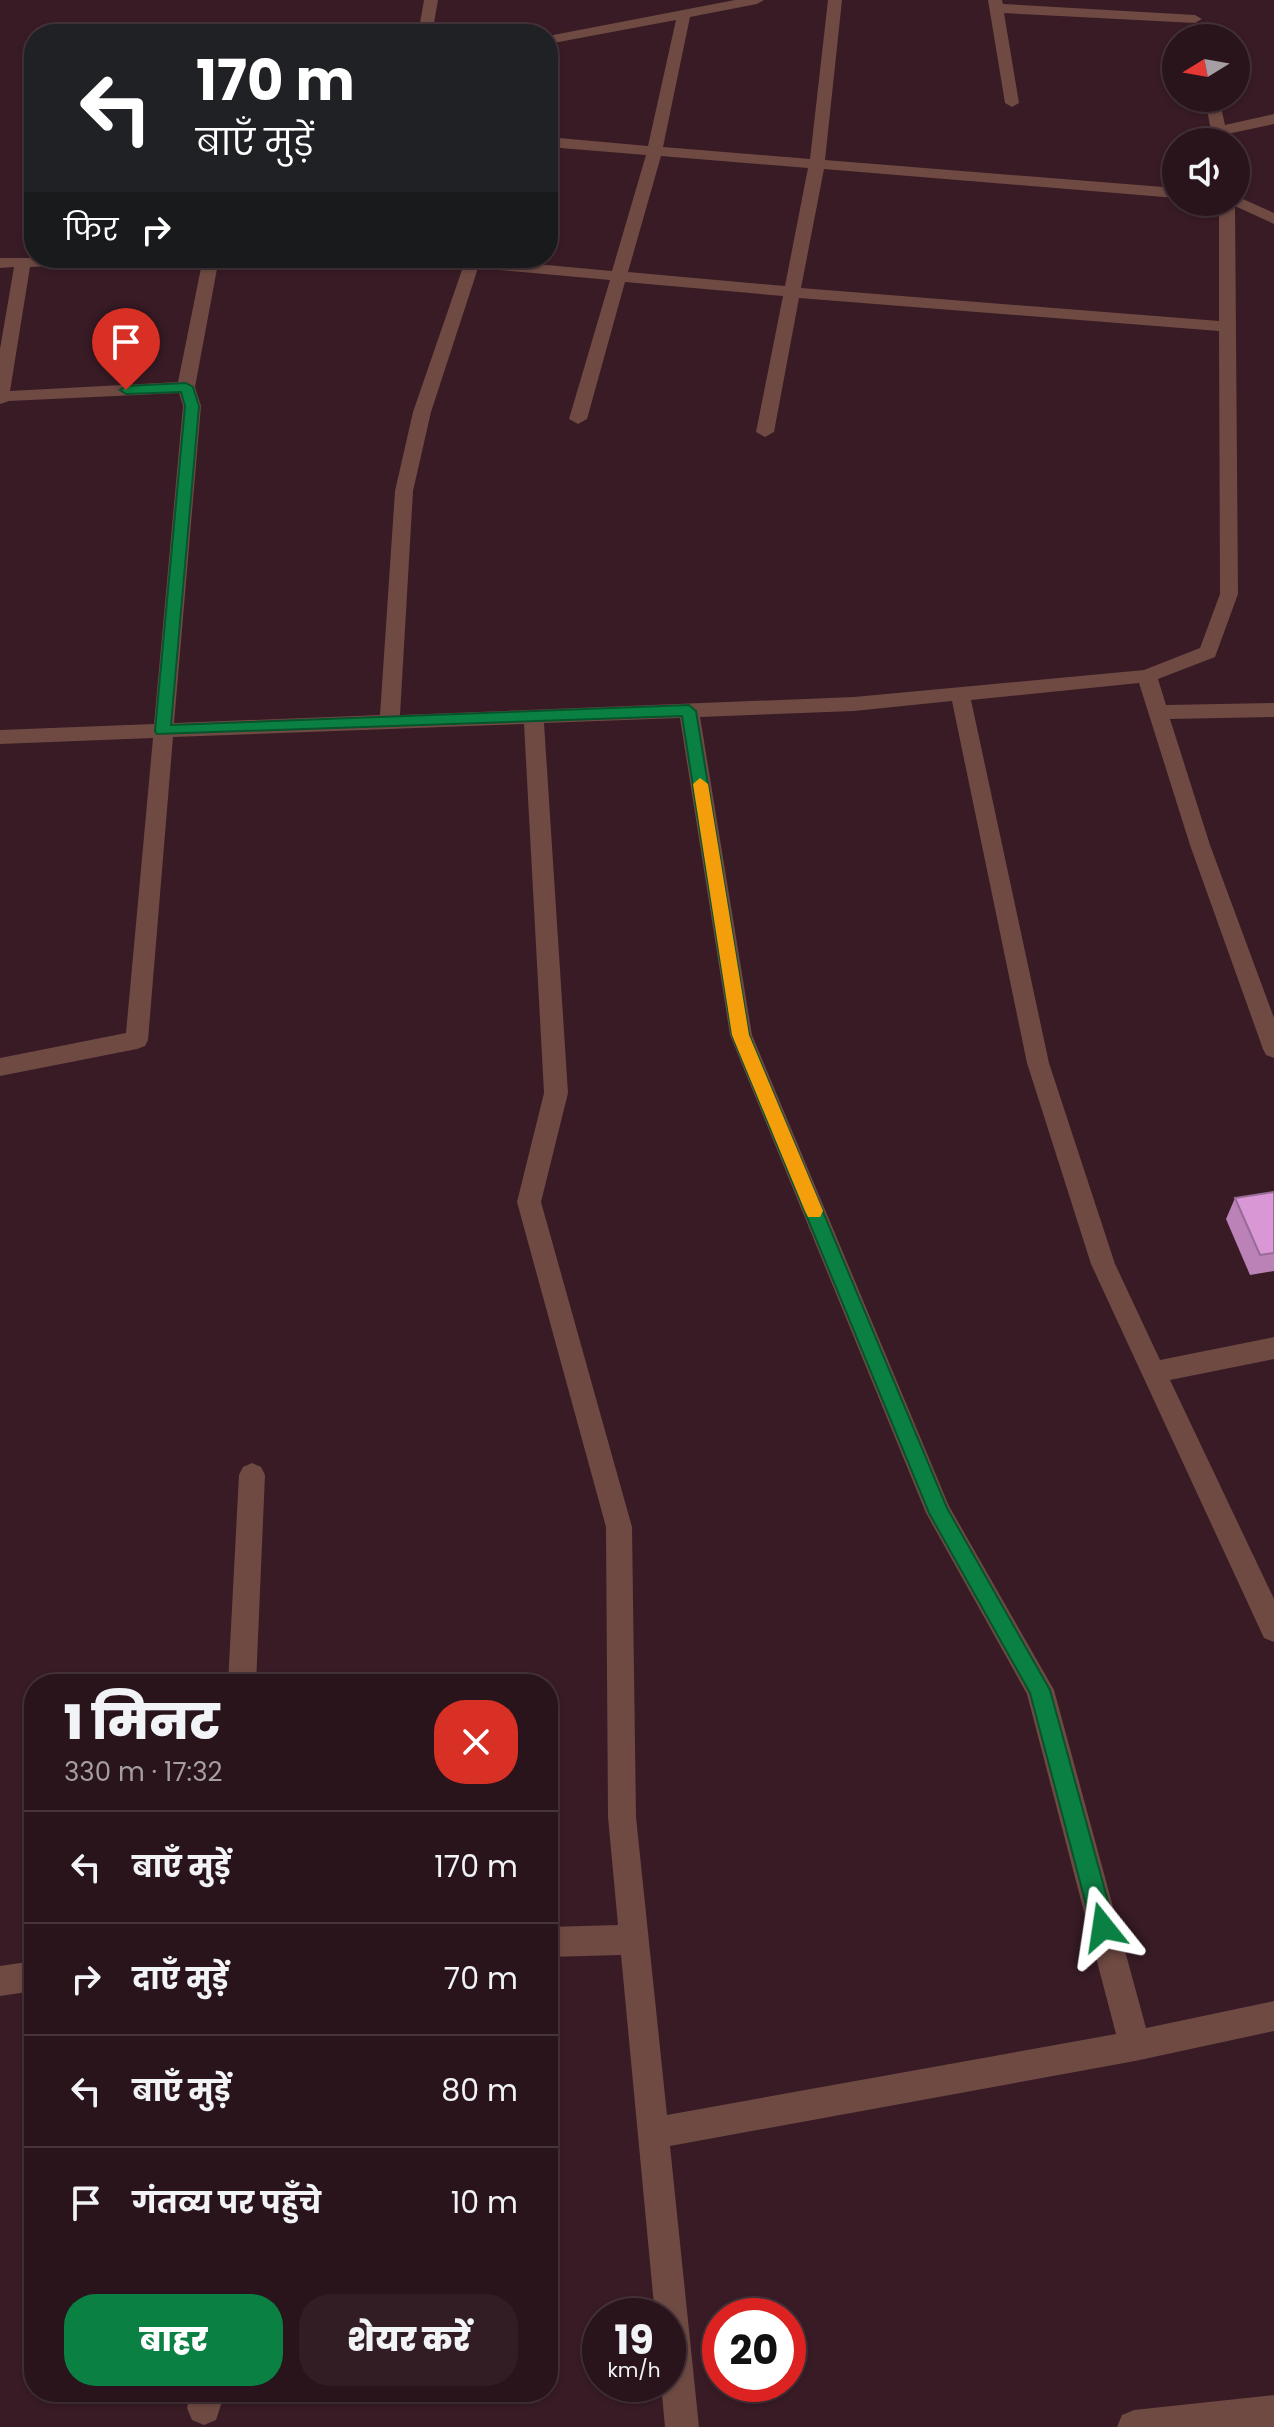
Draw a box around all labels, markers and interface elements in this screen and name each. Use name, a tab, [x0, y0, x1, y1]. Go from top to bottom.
north arrow	[1162, 24, 1250, 112]
map controls	[1162, 24, 1250, 216]
text: 170 m	[196, 41, 355, 120]
icon: left	[64, 56, 168, 160]
text: बाएँ मुड़ें	[196, 117, 313, 168]
button: sound	[1162, 128, 1250, 216]
text: फिर	[64, 208, 118, 251]
icon: right	[134, 208, 178, 252]
pin	[92, 308, 160, 390]
icon: arrive	[104, 320, 148, 364]
text: 1 मिनट	[64, 1689, 220, 1756]
button: close	[434, 1700, 518, 1784]
text: 330 m · 17:32	[64, 1754, 222, 1790]
icon: left	[64, 1845, 108, 1889]
text: बाएँ मुड़ें	[132, 1845, 230, 1888]
text: 170 m	[434, 1845, 518, 1888]
position arrow	[1061, 1885, 1145, 1969]
icon: right	[64, 1957, 108, 2001]
text: दाएँ मुड़ें	[132, 1957, 228, 2000]
text: 70 m	[444, 1957, 518, 2000]
icon: left	[64, 2069, 108, 2113]
text: बाएँ मुड़ें	[132, 2069, 230, 2112]
text: 80 m	[441, 2069, 518, 2112]
icon: arrive	[64, 2181, 108, 2225]
text: गंतव्य पर पहुँचे	[132, 2181, 321, 2224]
text: 10 m	[451, 2181, 518, 2224]
button: बाहर	[64, 2294, 283, 2386]
button: शेयर करें	[299, 2294, 518, 2386]
speed limit sign: 20	[702, 2298, 806, 2402]
text: 19	[614, 2312, 654, 2368]
text: km/h	[607, 2356, 661, 2384]

